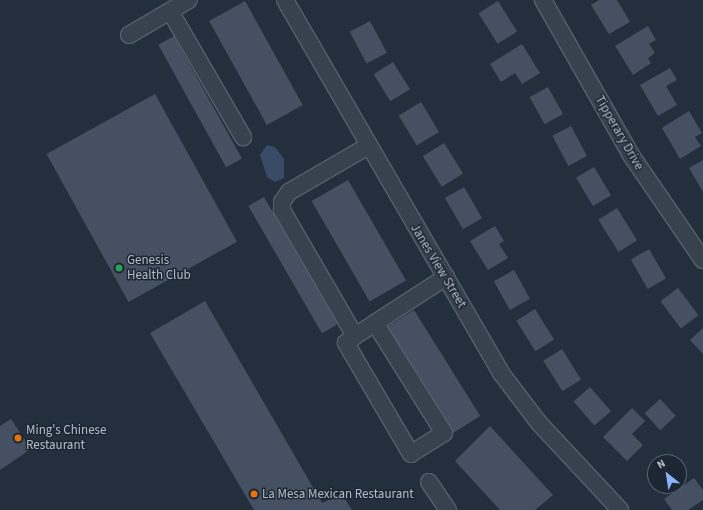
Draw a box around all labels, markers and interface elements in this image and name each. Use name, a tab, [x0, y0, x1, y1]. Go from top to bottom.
street label: Tipperary Drive	[591, 93, 647, 173]
street label: Janes View Street	[407, 221, 469, 311]
place label: Genesis Health Club	[127, 253, 191, 284]
marker: Genesis Health Club	[114, 263, 124, 273]
place label: Ming's Chinese Restaurant	[26, 423, 106, 454]
marker: Ming's Chinese Restaurant	[13, 433, 23, 443]
north arrow	[647, 454, 687, 494]
text: N	[654, 456, 668, 472]
place label: La Mesa Mexican Restaurant	[262, 486, 414, 502]
marker: La Mesa Mexican Restaurant	[249, 489, 259, 499]

